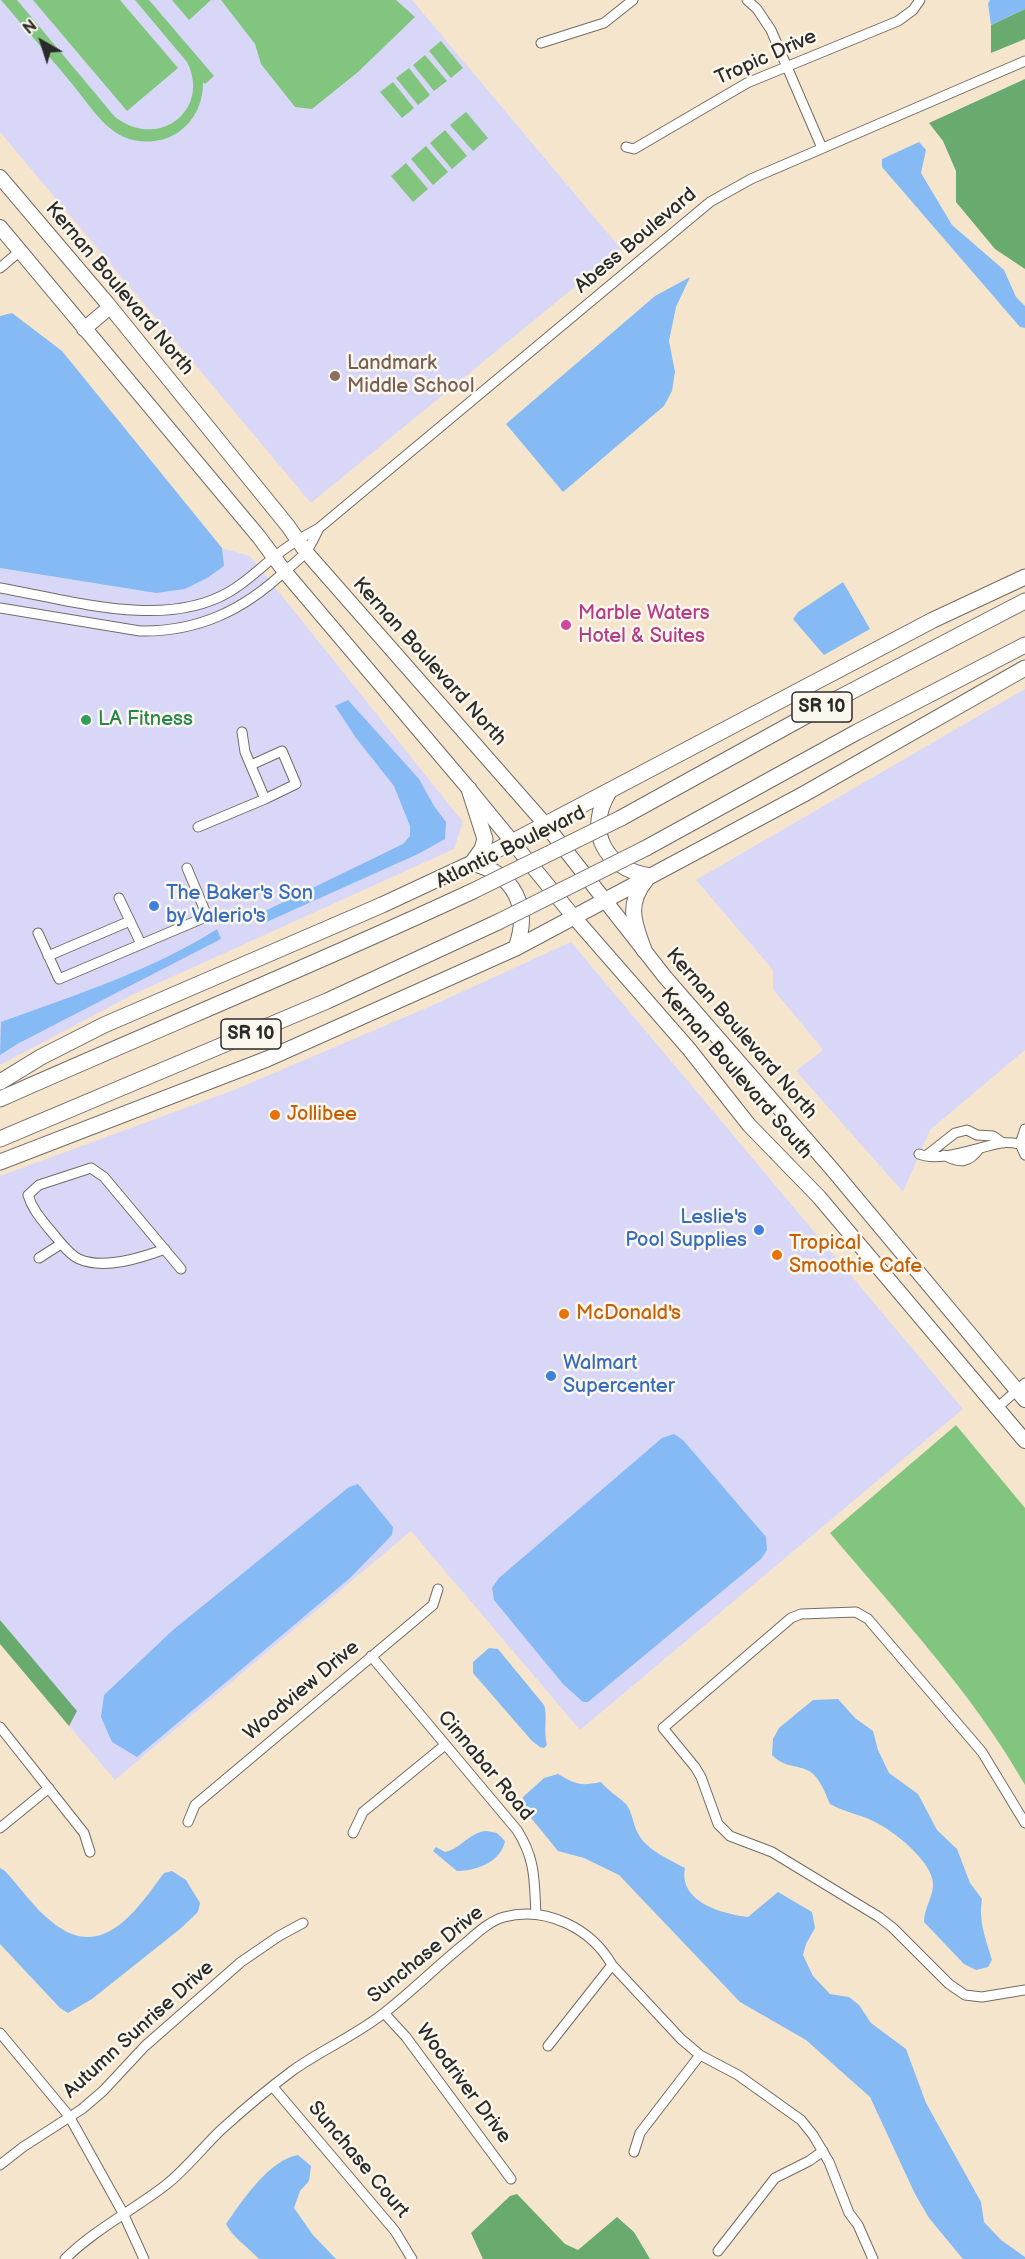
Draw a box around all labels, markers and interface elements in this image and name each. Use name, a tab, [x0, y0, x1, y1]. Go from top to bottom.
north arrow	[12, 12, 72, 72]
text: N	[20, 16, 41, 39]
street label: Tropic Drive	[712, 25, 820, 91]
street label: Abess Boulevard	[570, 183, 702, 299]
street label: Kernan Boulevard North	[40, 198, 198, 380]
place label: Landmark Middle School	[347, 352, 474, 399]
marker: Landmark Middle School	[328, 369, 342, 383]
street label: Kernan Boulevard North	[347, 573, 511, 751]
place label: Marble Waters Hotel & Suites	[578, 602, 710, 649]
marker: Marble Waters Hotel & Suites	[559, 618, 573, 632]
road number: SR 10	[792, 692, 852, 722]
place label: LA Fitness	[98, 708, 193, 732]
marker: LA Fitness	[79, 713, 93, 727]
street label: Atlantic Boulevard	[432, 801, 590, 895]
place label: The Baker's Son by Valerio's	[166, 882, 313, 929]
marker: The Baker's Son by Valerio's	[147, 899, 161, 913]
street label: Kernan Boulevard North	[660, 944, 822, 1124]
street label: Kernan Boulevard South	[655, 983, 817, 1165]
road number: SR 10	[221, 1019, 281, 1049]
place label: Jollibee	[287, 1103, 357, 1127]
marker: Jollibee	[268, 1108, 282, 1122]
place label: Leslie's Pool Supplies	[625, 1206, 747, 1253]
marker: Leslie's Pool Supplies	[752, 1223, 766, 1237]
place label: Tropical Smoothie Cafe	[789, 1232, 922, 1279]
marker: Tropical Smoothie Cafe	[770, 1248, 784, 1262]
place label: McDonald's	[576, 1302, 681, 1326]
marker: McDonald's	[557, 1307, 571, 1321]
place label: Walmart Supercenter	[563, 1352, 675, 1399]
marker: Walmart Supercenter	[544, 1369, 558, 1383]
street label: Woodview Drive	[239, 1636, 365, 1746]
street label: Cinnabar Road	[432, 1706, 538, 1826]
street label: Sunchase Drive	[363, 1901, 489, 2009]
street label: Autumn Sunrise Drive	[59, 1956, 219, 2104]
street label: Woodriver Drive	[410, 2020, 516, 2148]
street label: Sunchase Court	[302, 2097, 414, 2223]

